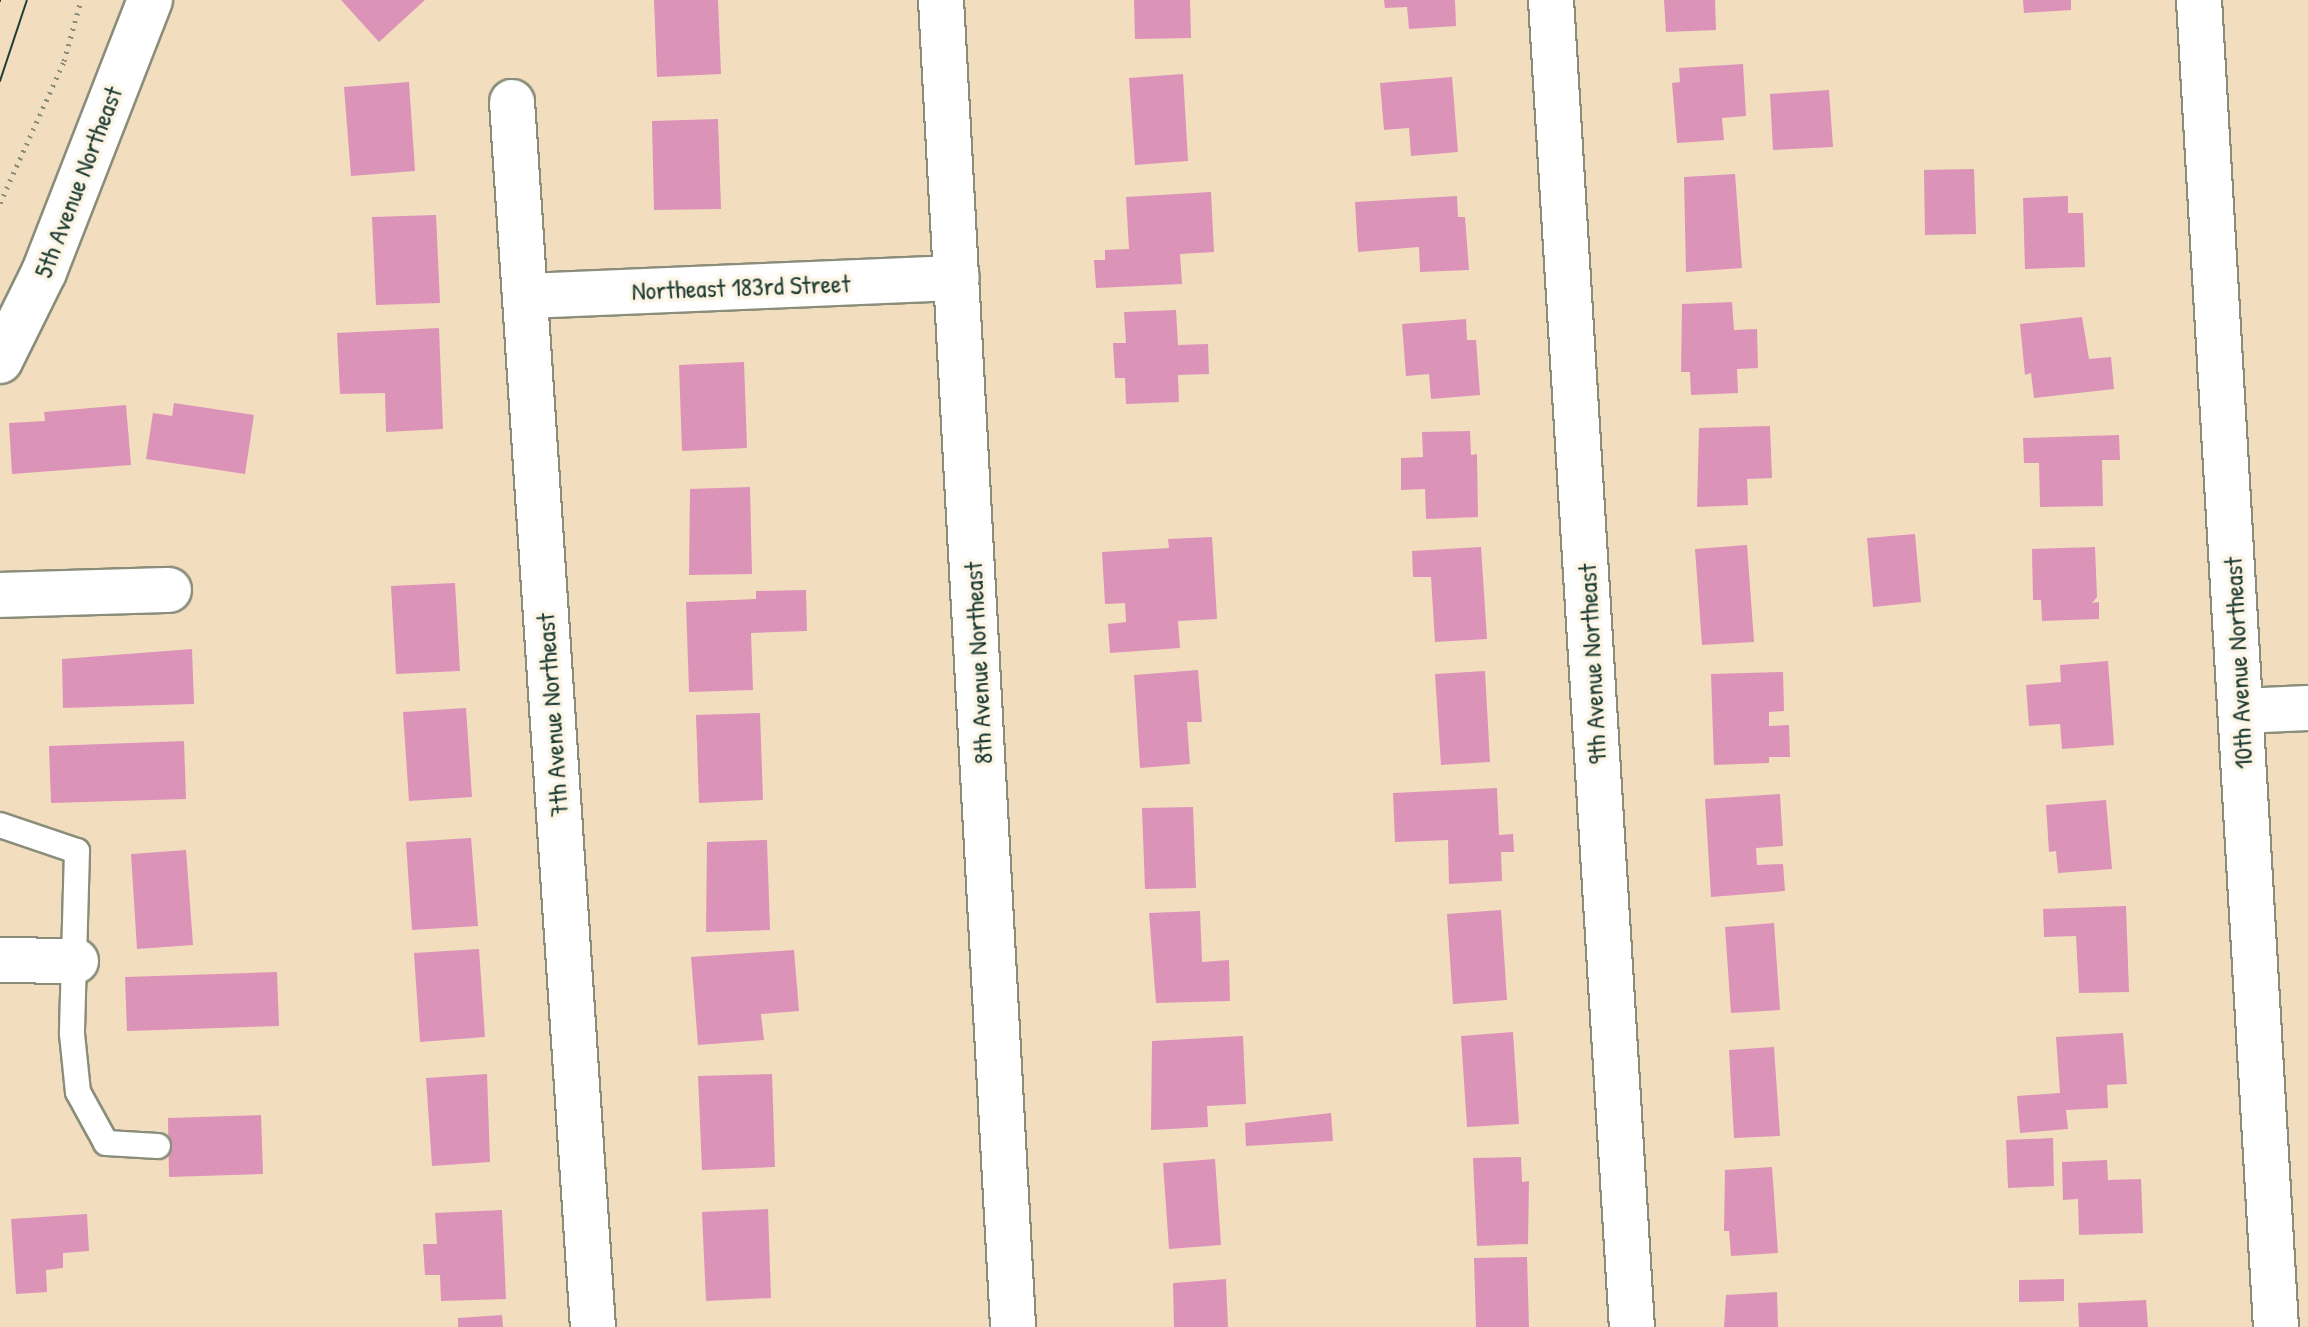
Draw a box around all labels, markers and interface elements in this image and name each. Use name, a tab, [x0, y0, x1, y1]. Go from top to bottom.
street label: 5th Avenue Northeast	[27, 82, 129, 282]
street label: Northeast 183rd Street	[631, 268, 851, 306]
street label: 10th Avenue Northeast	[2217, 556, 2259, 770]
street label: 8th Avenue Northeast	[957, 561, 999, 765]
street label: 9th Avenue Northeast	[1571, 563, 1613, 765]
street label: 7th Avenue Northeast	[529, 612, 575, 818]

